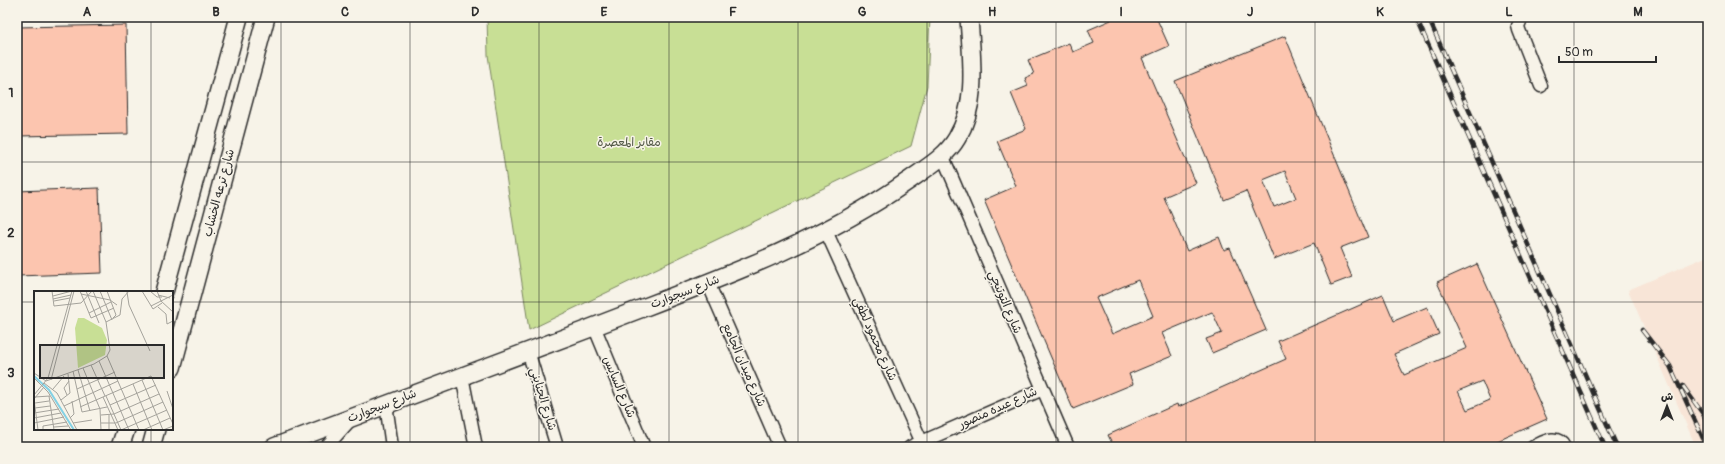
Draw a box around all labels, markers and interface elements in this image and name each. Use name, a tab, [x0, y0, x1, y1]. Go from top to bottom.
text: A	[83, 4, 92, 20]
text: B	[212, 4, 220, 20]
text: C	[341, 4, 349, 20]
text: D	[471, 4, 479, 20]
text: E	[601, 4, 608, 20]
text: F	[729, 4, 737, 20]
text: G	[858, 4, 867, 20]
text: H	[988, 4, 996, 20]
text: I	[1119, 4, 1123, 20]
text: J	[1247, 4, 1253, 20]
text: K	[1376, 4, 1384, 20]
text: L	[1505, 4, 1513, 20]
text: M	[1633, 4, 1643, 20]
scale bar	[1559, 38, 1656, 64]
text: 50 m	[1565, 45, 1593, 60]
text: 1	[8, 85, 14, 101]
park label: مقابر المعصرة	[597, 135, 661, 150]
street label: شارع ترعه الخشاب	[200, 147, 239, 239]
text: 2	[7, 225, 15, 241]
street label: شارع التوتنجي	[982, 268, 1025, 337]
street label: شارع سيجوارت	[648, 272, 722, 313]
inset map	[34, 291, 173, 430]
street label: شارع محمود لطفي	[847, 295, 900, 384]
street label: شارع ميدان الجامع	[718, 321, 769, 410]
street label: شارع السايس	[598, 354, 639, 420]
text: 3	[7, 365, 15, 381]
street label: شارع الجنايني	[523, 366, 560, 433]
street label: شارع عبده منصور	[955, 384, 1040, 433]
street label: شارع سيجوارت	[345, 386, 419, 427]
north arrow	[1647, 386, 1687, 426]
text: ش	[1661, 390, 1673, 403]

